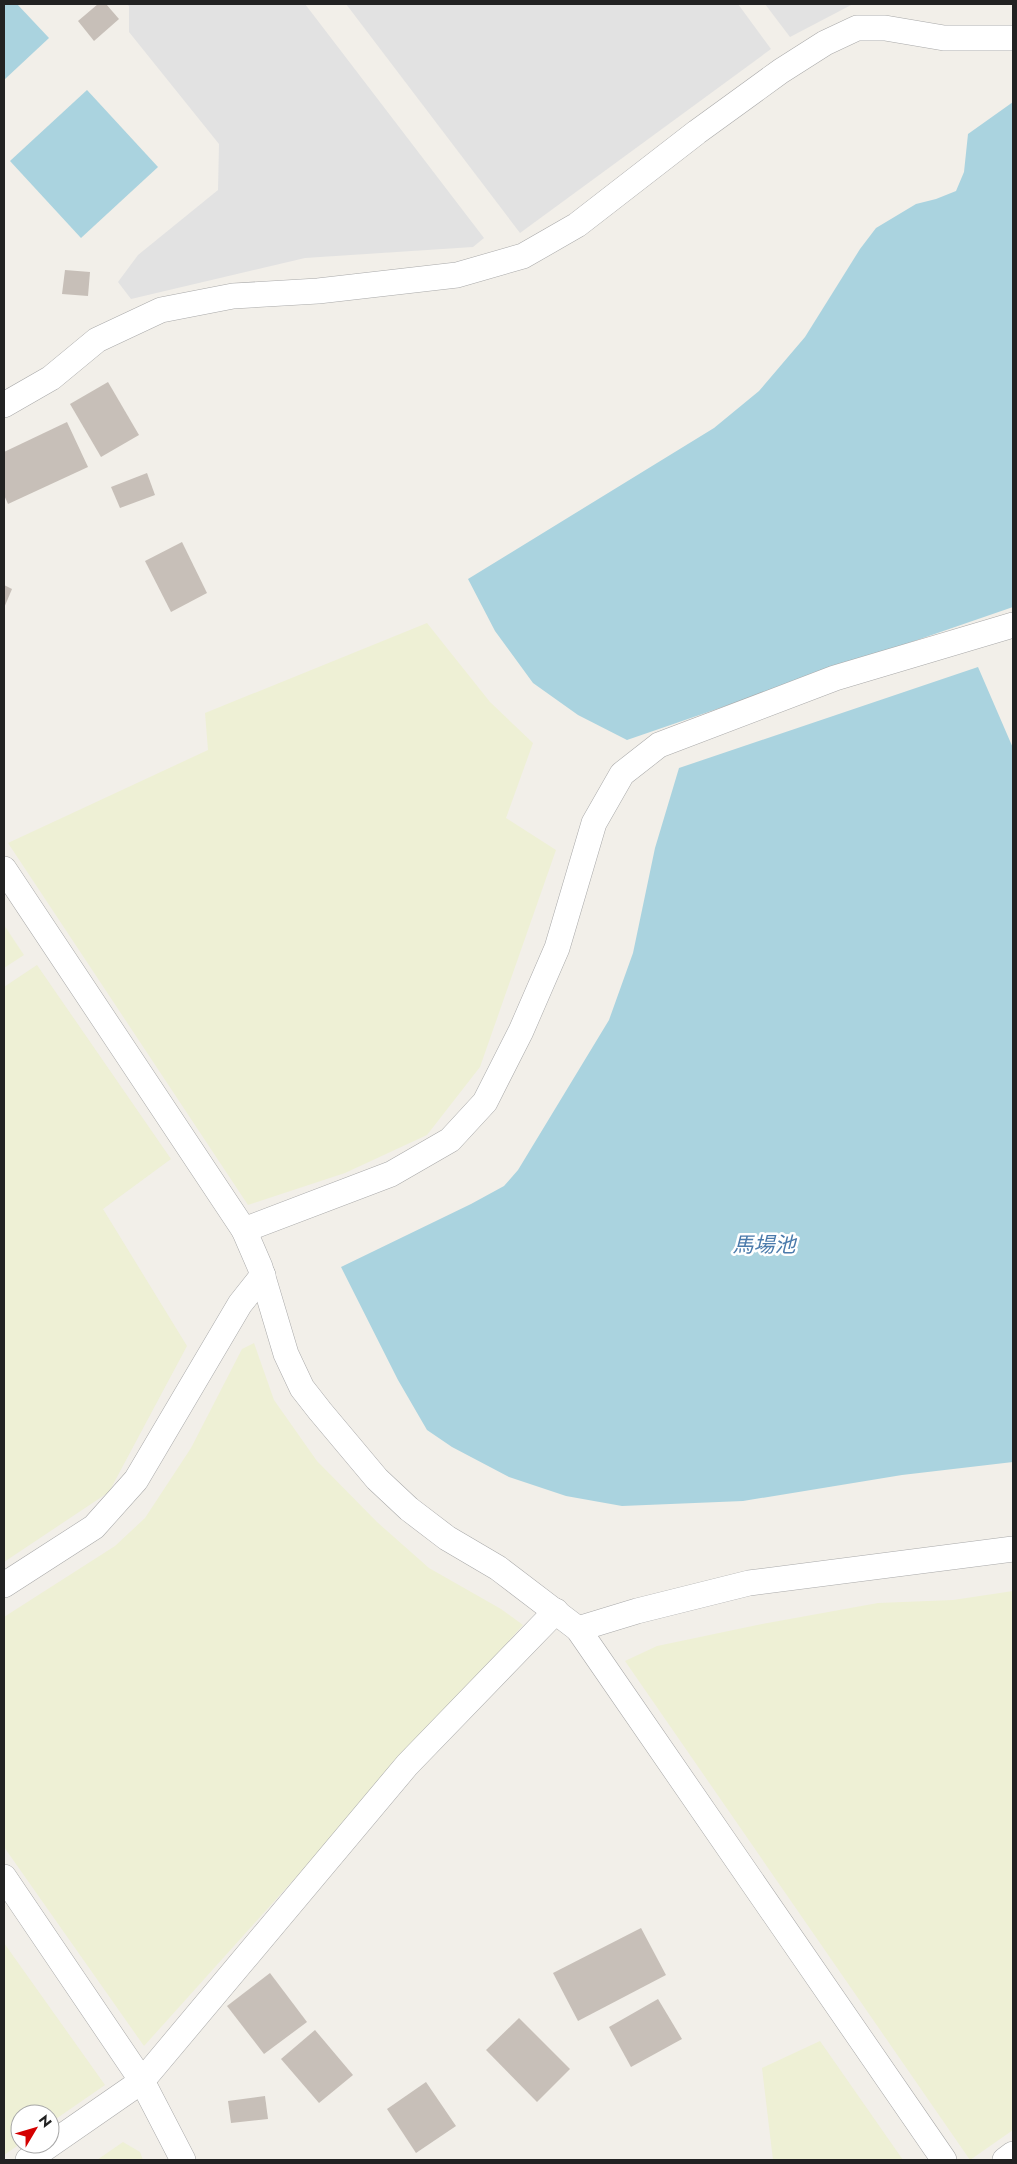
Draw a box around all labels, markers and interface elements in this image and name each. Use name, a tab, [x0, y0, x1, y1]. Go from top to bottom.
water label: 馬場池	[733, 1230, 797, 1260]
north arrow	[10, 2104, 60, 2154]
text: N	[34, 2110, 57, 2132]

